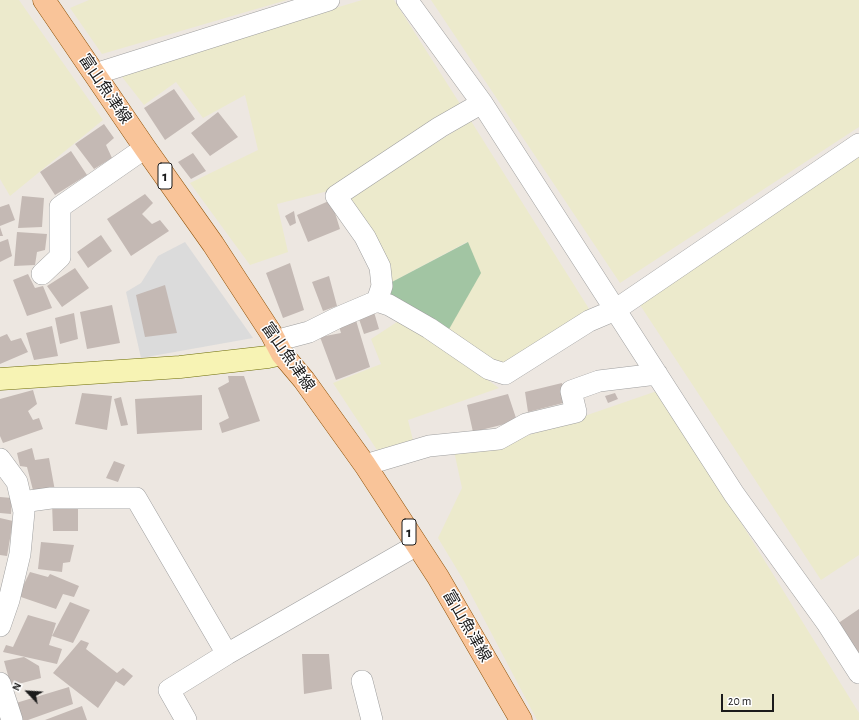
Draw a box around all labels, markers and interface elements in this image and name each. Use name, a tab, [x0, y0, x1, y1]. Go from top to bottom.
street label: 富山魚津線	[75, 50, 135, 128]
road number: 1	[158, 163, 172, 189]
street label: 富山魚津線	[257, 319, 319, 395]
road number: 1	[402, 519, 416, 545]
street label: 富山魚津線	[439, 587, 495, 665]
north arrow	[8, 672, 48, 712]
text: N	[10, 681, 23, 693]
scale bar	[723, 686, 776, 712]
text: 20 m	[728, 695, 751, 707]

